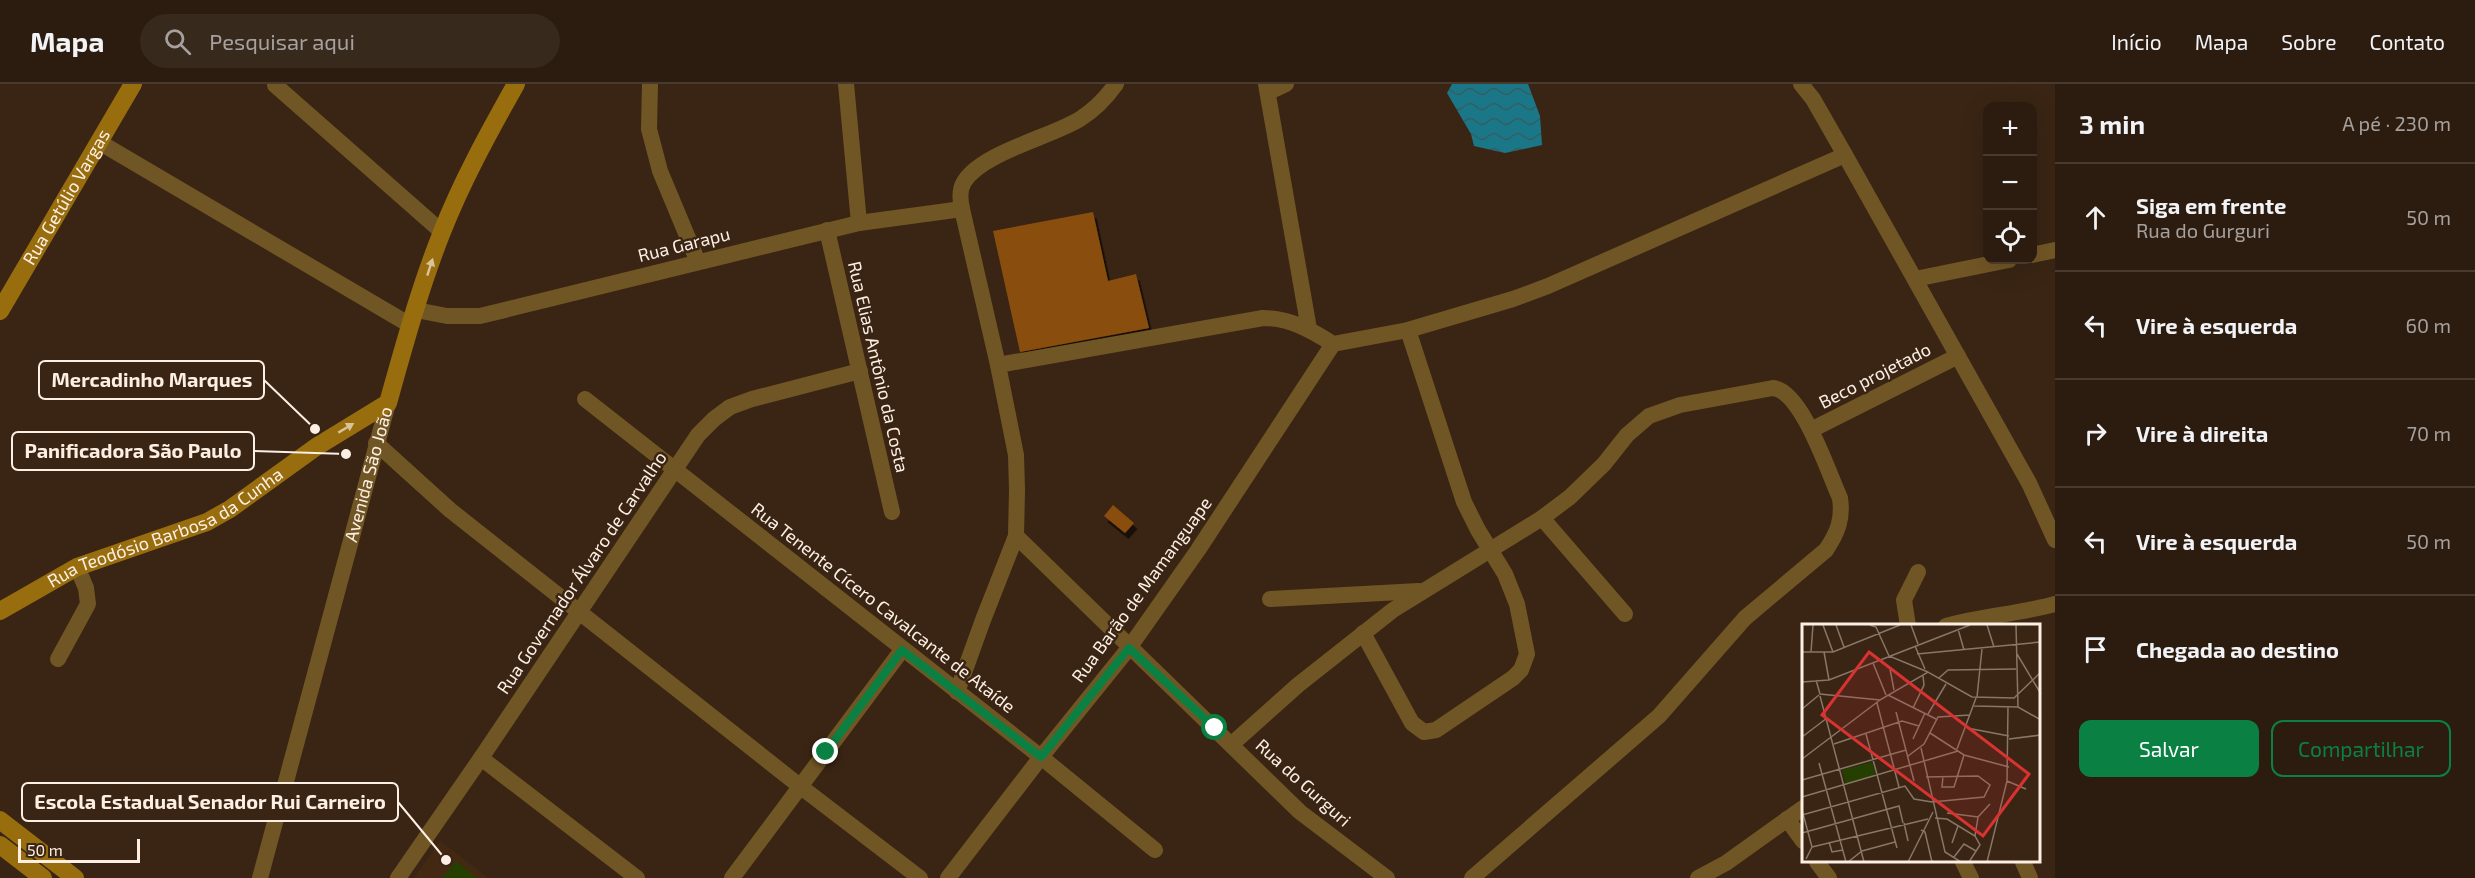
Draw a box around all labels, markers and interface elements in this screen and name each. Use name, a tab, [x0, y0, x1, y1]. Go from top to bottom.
search box	[140, 14, 560, 68]
text: Mapa	[30, 24, 104, 58]
icon: search	[161, 25, 194, 58]
text: Pesquisar aqui	[209, 28, 355, 54]
text: Início	[2111, 29, 2162, 54]
text: Mapa	[2195, 29, 2248, 54]
text: Sobre	[2281, 29, 2336, 54]
text: Contato	[2369, 29, 2445, 54]
map controls	[1983, 102, 2037, 264]
button: +	[1983, 102, 2037, 156]
text: 3 min	[2079, 108, 2145, 139]
text: A pé · 230 m	[2342, 111, 2451, 135]
street label: Rua Getúlio Vargas	[18, 125, 114, 268]
button: −	[1983, 156, 2037, 210]
text: Siga em frente	[2136, 192, 2286, 218]
icon: ahead	[2079, 201, 2112, 234]
text: 50 m	[2406, 205, 2451, 229]
button: locate	[1983, 210, 2037, 264]
text: Rua do Gurguri	[2136, 218, 2270, 242]
street label: Rua Garapu	[635, 222, 732, 266]
one-way arrow	[426, 258, 435, 276]
street label: Rua Elias Antônio da Costa	[844, 259, 914, 475]
icon: left	[2079, 309, 2112, 342]
text: Vire à esquerda	[2136, 312, 2297, 338]
text: 60 m	[2406, 313, 2451, 337]
street label: Beco projetado	[1815, 337, 1934, 413]
callout: Mercadinho Marques	[39, 361, 264, 399]
text: Mercadinho Marques	[52, 367, 252, 391]
street label: Avenida São João	[339, 404, 397, 544]
icon: right	[2079, 417, 2112, 450]
text: Vire à direita	[2136, 420, 2268, 446]
text: 70 m	[2407, 421, 2451, 445]
one-way arrow	[338, 423, 354, 434]
callout: Panificadora São Paulo	[12, 432, 254, 470]
text: Panificadora São Paulo	[24, 438, 242, 462]
street label: Rua Governador Álvaro de Carvalho	[492, 447, 671, 698]
street label: Rua Teodósio Barbosa da Cunha	[43, 462, 287, 592]
street label: Rua Barão de Mamanguape	[1067, 492, 1216, 686]
street label: Rua Tenente Cícero Cavalcante de Ataíde	[747, 497, 1020, 717]
icon: left	[2079, 525, 2112, 558]
text: Vire à esquerda	[2136, 528, 2297, 554]
text: 50 m	[2406, 529, 2451, 553]
inset map	[1802, 624, 2040, 863]
icon: arrive	[2079, 633, 2112, 666]
text: Chegada ao destino	[2136, 636, 2339, 662]
route start	[1201, 714, 1227, 740]
button: Salvar	[2079, 720, 2259, 777]
button: Compartilhar	[2271, 720, 2451, 777]
street label: Rua do Gurguri	[1252, 734, 1356, 831]
route end	[812, 738, 838, 764]
callout: Escola Estadual Senador Rui Carneiro	[22, 783, 398, 821]
text: Escola Estadual Senador Rui Carneiro	[34, 789, 386, 813]
scale bar	[18, 836, 140, 864]
text: 50 m	[27, 840, 63, 859]

